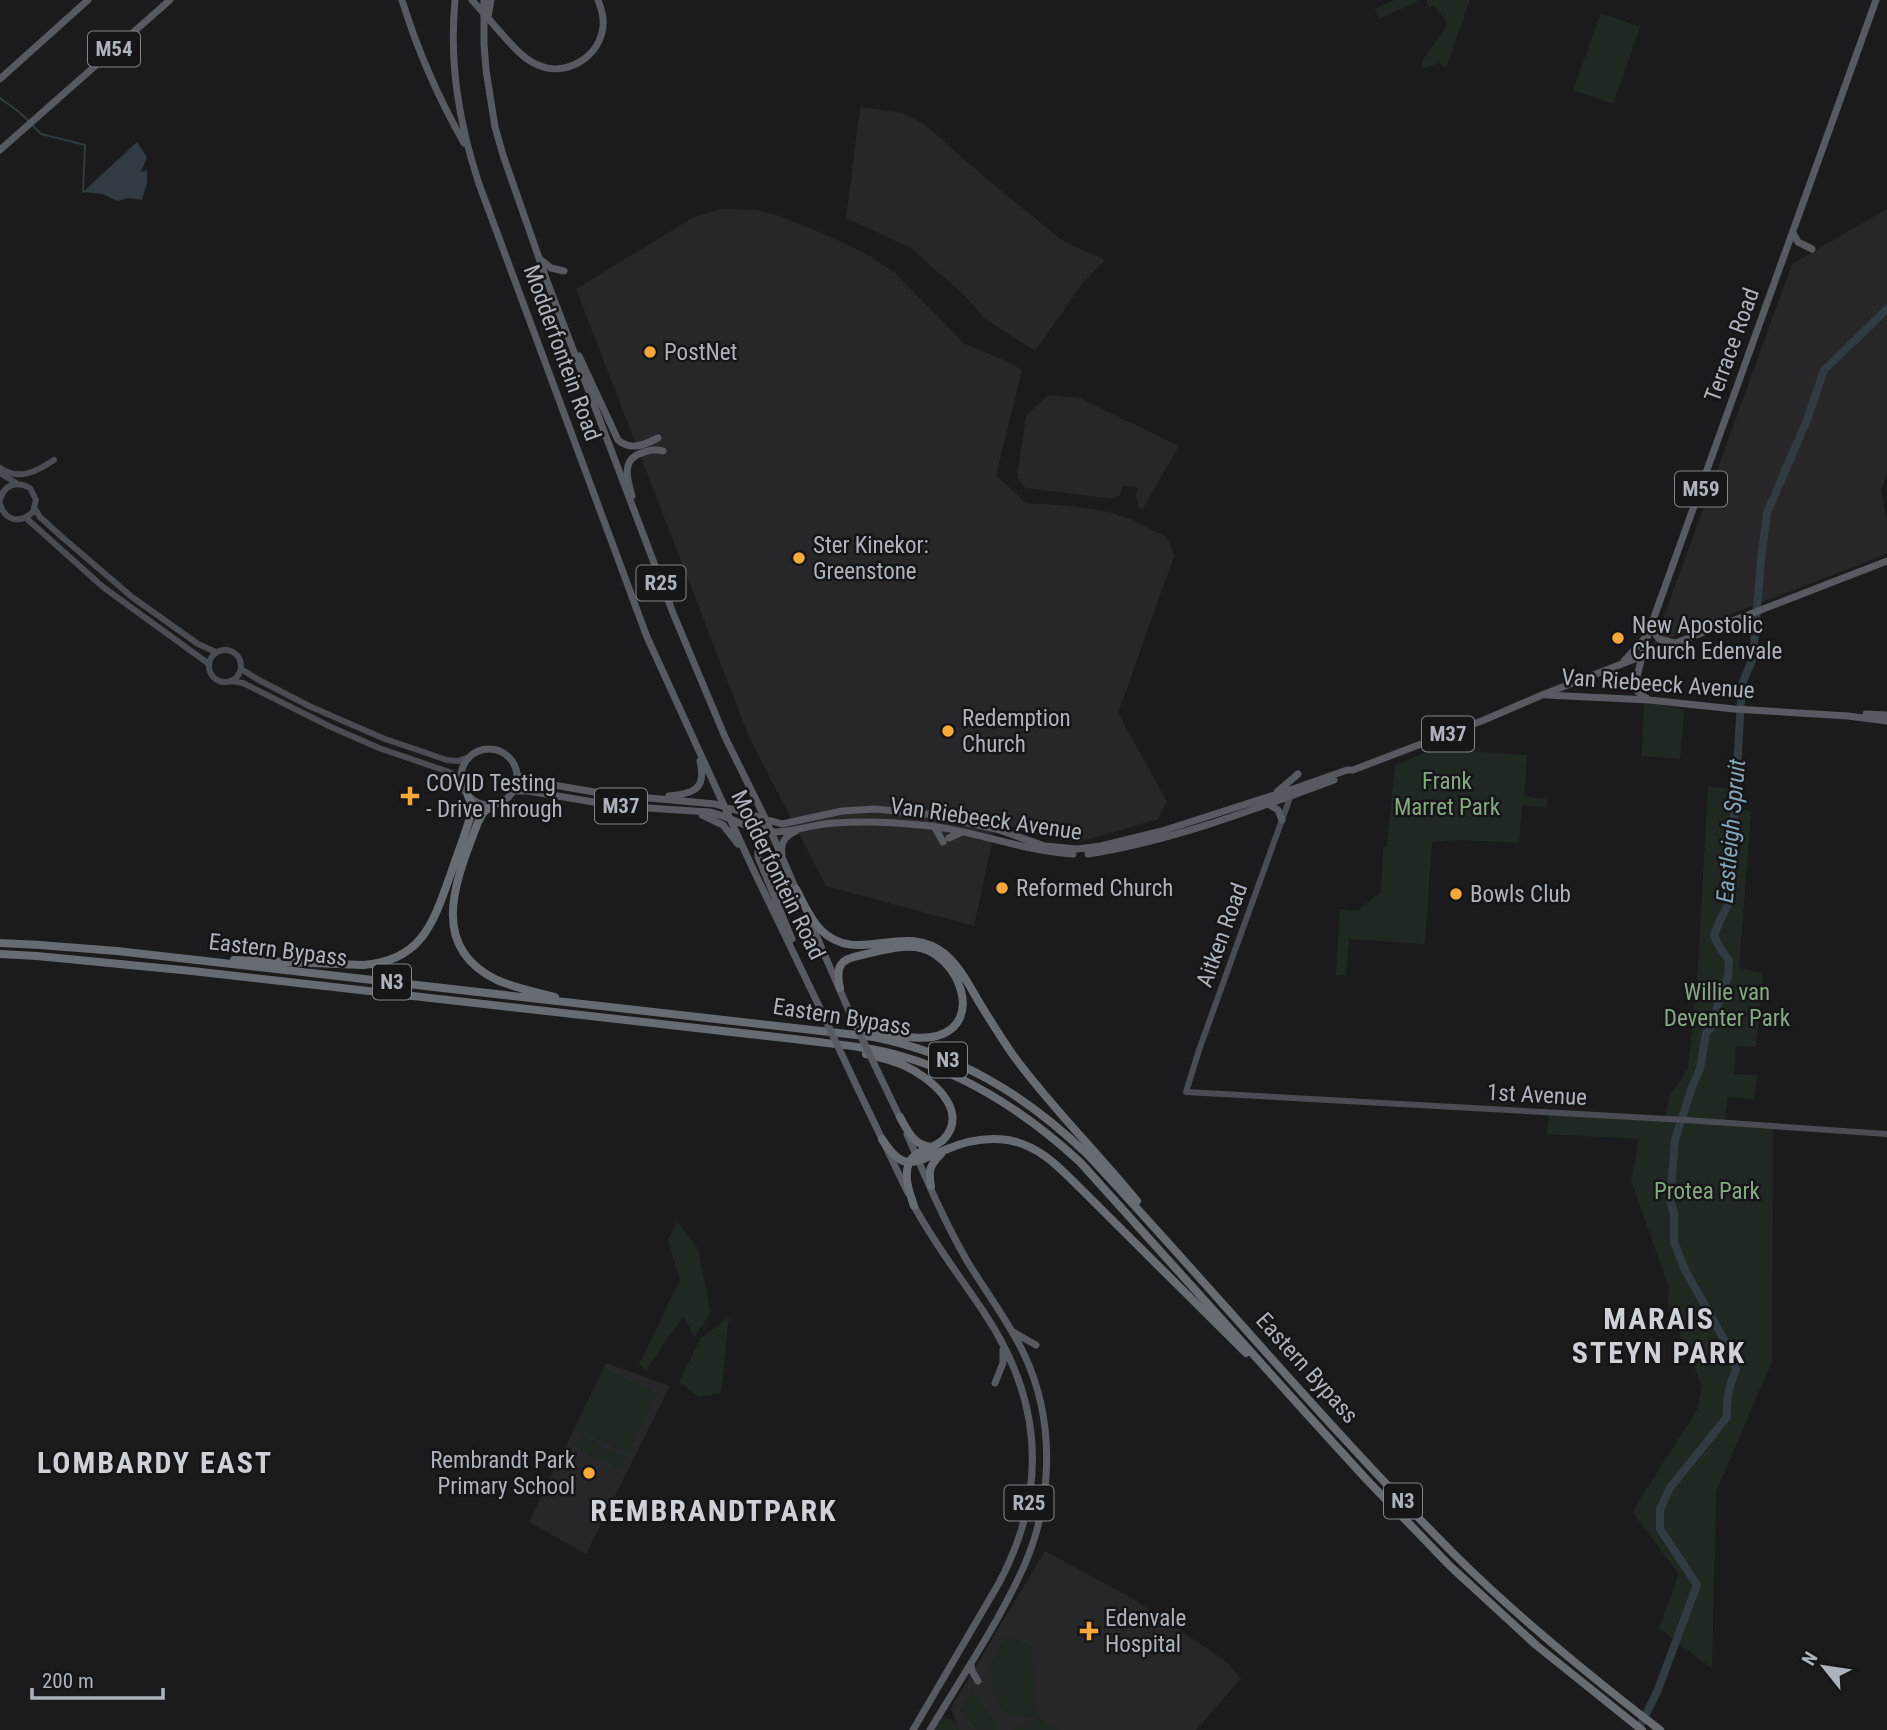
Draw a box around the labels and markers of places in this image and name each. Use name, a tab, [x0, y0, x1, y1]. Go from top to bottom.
place label: PostNet	[664, 339, 737, 366]
marker: PostNet	[642, 344, 658, 360]
place label: Ster Kinekor: Greenstone	[813, 532, 929, 585]
marker: Ster Kinekor: Greenstone	[791, 550, 807, 566]
place label: New Apostolic Church Edenvale	[1632, 612, 1782, 665]
marker: New Apostolic Church Edenvale	[1610, 630, 1626, 646]
place label: Redemption Church	[962, 705, 1071, 758]
marker: Redemption Church	[940, 723, 956, 739]
place label: COVID Testing - Drive Through	[426, 770, 563, 823]
marker: COVID Testing - Drive Through	[400, 786, 420, 806]
place label: Reformed Church	[1016, 875, 1173, 902]
marker: Reformed Church	[994, 880, 1010, 896]
place label: Bowls Club	[1470, 881, 1571, 908]
marker: Bowls Club	[1448, 886, 1464, 902]
place label: Rembrandt Park Primary School	[430, 1447, 576, 1500]
marker: Rembrandt Park Primary School	[581, 1465, 597, 1481]
place label: Edenvale Hospital	[1105, 1605, 1186, 1658]
marker: Edenvale Hospital	[1079, 1621, 1099, 1641]

